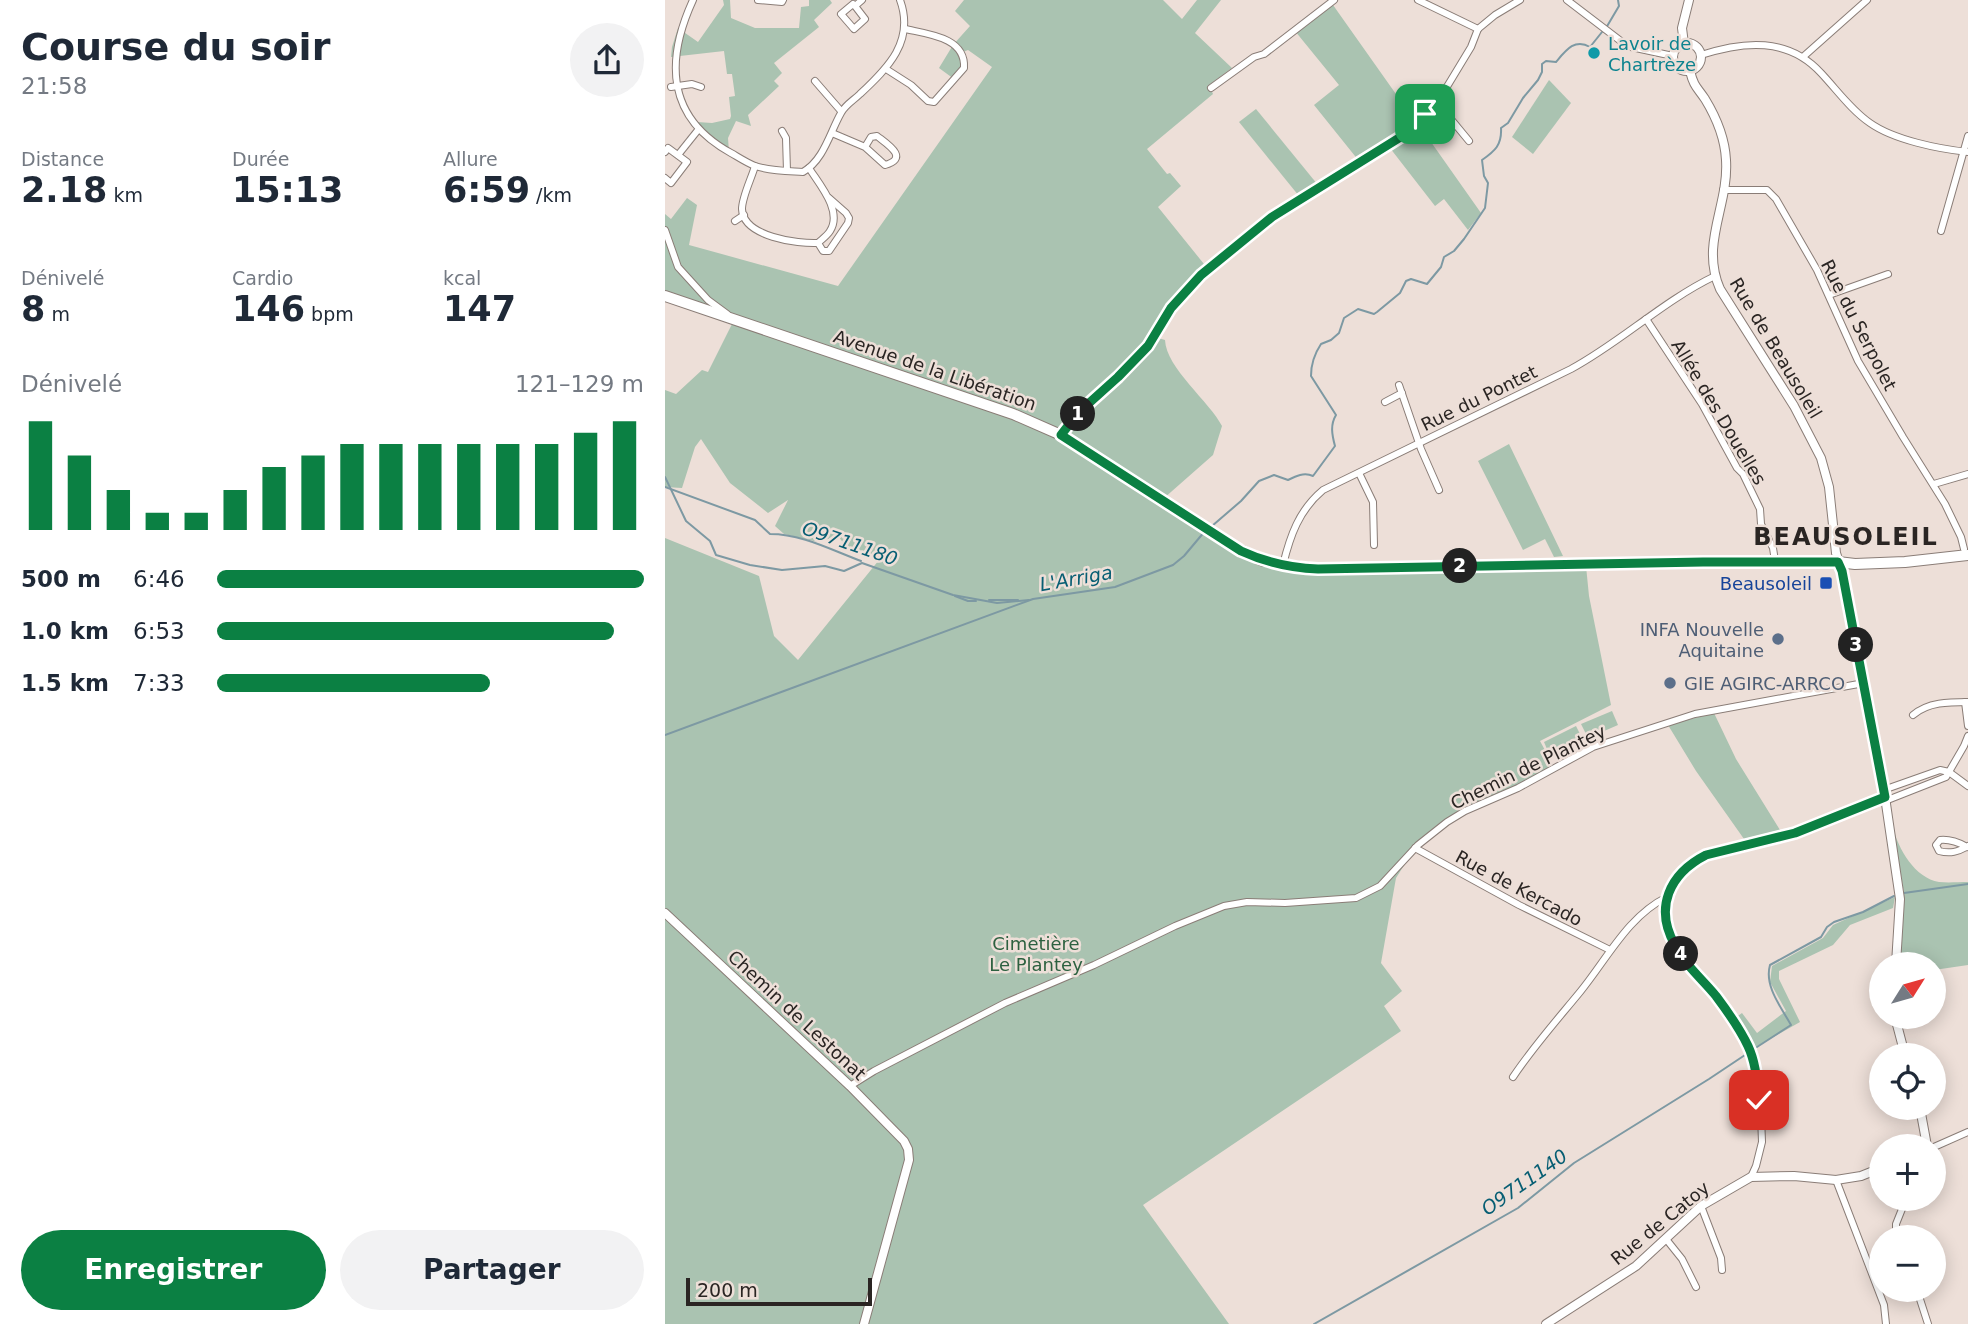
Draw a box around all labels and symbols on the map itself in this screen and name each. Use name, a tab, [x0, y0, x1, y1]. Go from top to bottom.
place label: Lavoir de Chartrèze	[1608, 33, 1696, 75]
marker: Lavoir de Chartrèze	[1586, 45, 1602, 61]
pin	[1395, 84, 1455, 144]
street label: Rue du Serpolet	[1817, 256, 1901, 394]
street label: Rue de Beausoleil	[1726, 274, 1826, 422]
street label: Avenue de la Libération	[831, 325, 1039, 415]
street label: Allée des Douelles	[1667, 336, 1771, 488]
street label: Rue du Pontet	[1418, 361, 1540, 435]
pin: 1	[1061, 396, 1095, 432]
water label: O9711180	[799, 516, 901, 570]
district label: BEAUSOLEIL	[1753, 523, 1939, 551]
pin: 2	[1443, 548, 1477, 584]
water label: L'Arriga	[1038, 561, 1114, 595]
place label: Beausoleil	[1720, 573, 1812, 594]
marker: Beausoleil	[1818, 575, 1834, 591]
place label: INFA Nouvelle Aquitaine	[1640, 619, 1764, 661]
pin: 3	[1839, 628, 1873, 662]
marker: INFA Nouvelle Aquitaine	[1770, 631, 1786, 647]
place label: GIE AGIRC-ARRCO	[1684, 673, 1845, 694]
marker: GIE AGIRC-ARRCO	[1662, 675, 1678, 691]
street label: Chemin de Plantey	[1447, 720, 1609, 814]
street label: Rue de Kercado	[1452, 846, 1586, 930]
park label: Cimetière Le Plantey	[989, 933, 1083, 975]
pin: 4	[1663, 936, 1699, 972]
street label: Chemin de Lestonat	[724, 946, 870, 1084]
north arrow	[1869, 952, 1946, 1029]
pin	[1729, 1070, 1789, 1130]
water label: O9711140	[1477, 1144, 1571, 1220]
street label: Rue de Catoy	[1607, 1177, 1714, 1269]
scale bar	[686, 1275, 871, 1307]

